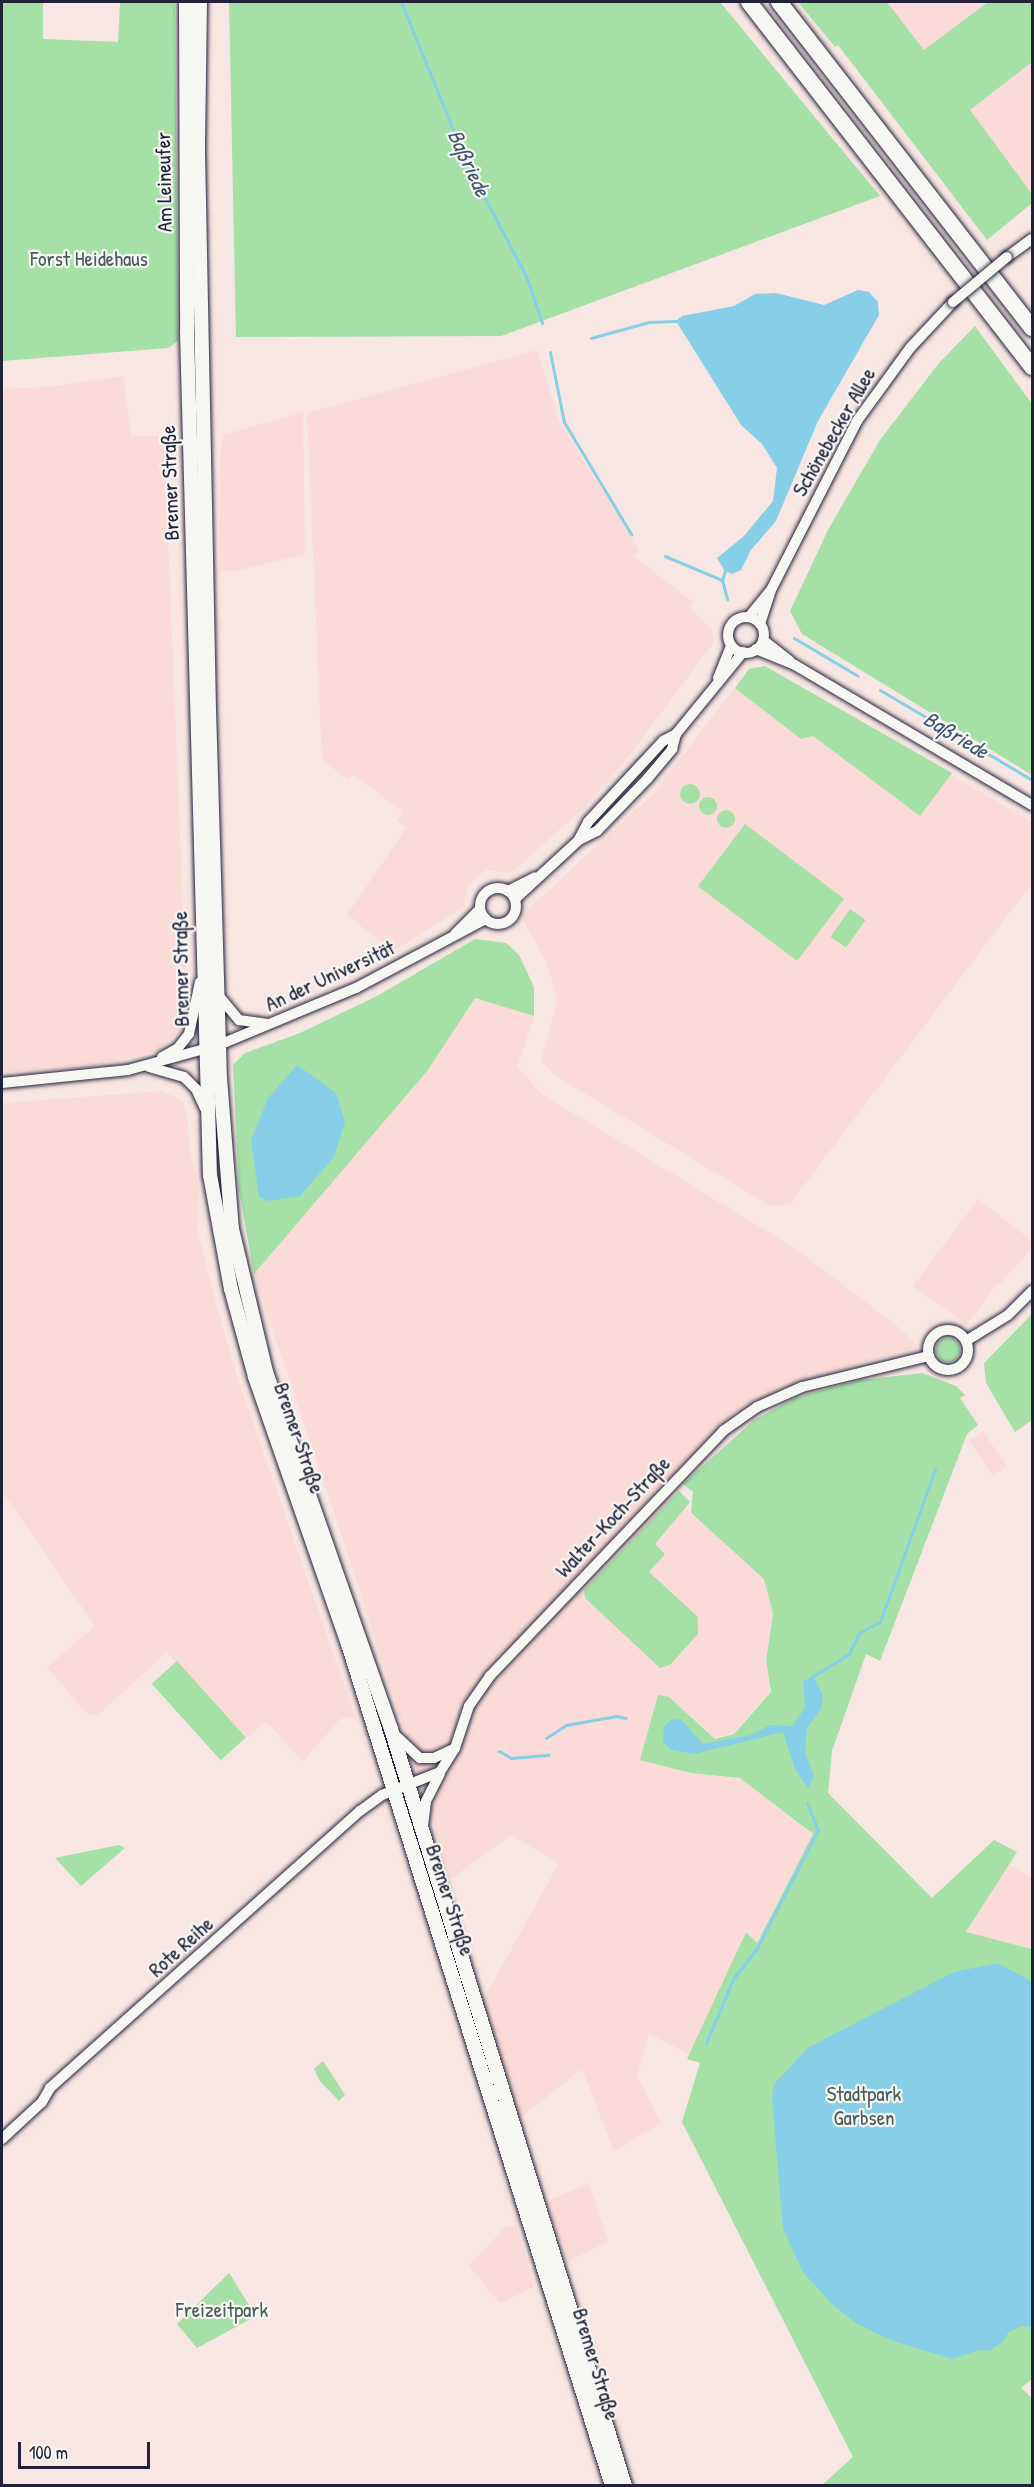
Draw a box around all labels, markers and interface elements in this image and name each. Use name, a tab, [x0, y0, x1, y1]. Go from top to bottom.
water label: Baßriede	[442, 125, 496, 201]
street label: Am Leineufer	[151, 132, 177, 232]
park label: Forst Heidehaus	[30, 246, 148, 272]
street label: Schönebecker Allee	[787, 363, 881, 501]
street label: Bremer Straße	[155, 425, 185, 541]
water label: Baßriede	[919, 705, 993, 765]
street label: Bremer Straße	[167, 911, 195, 1027]
street label: An der Universität	[261, 935, 399, 1017]
street label: Bremer Straße	[268, 1379, 330, 1497]
street label: Walter-Koch-Straße	[550, 1451, 676, 1583]
street label: Bremer Straße	[420, 1841, 480, 1959]
street label: Rote Reihe	[144, 1911, 218, 1983]
park label: Stadtpark Garbsen	[827, 2081, 901, 2131]
park label: Freizeitpark	[176, 2297, 268, 2323]
street label: Bremer Straße	[567, 2305, 625, 2423]
scale bar	[21, 2430, 153, 2468]
text: 100 m	[29, 2440, 68, 2465]

